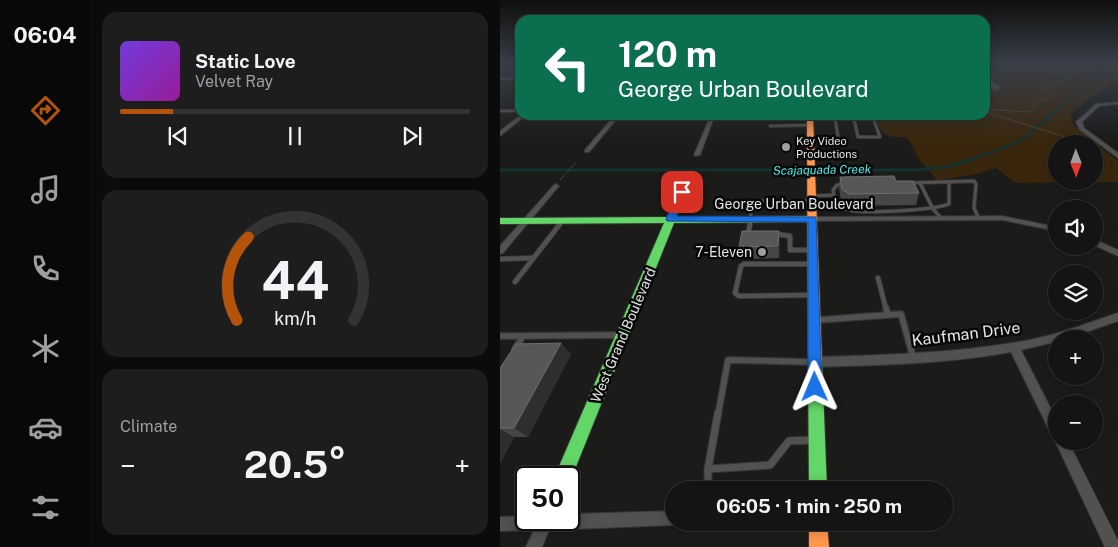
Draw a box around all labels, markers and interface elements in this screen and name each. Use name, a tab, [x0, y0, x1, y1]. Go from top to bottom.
text: 06:04	[13, 22, 77, 48]
text: 120 m	[618, 34, 717, 75]
icon: left	[535, 35, 600, 100]
text: Static Love	[195, 50, 296, 72]
text: Velvet Ray	[195, 72, 273, 91]
text: George Urban Boulevard	[618, 76, 869, 102]
icon: directions	[28, 93, 63, 128]
icon: previous	[164, 122, 192, 150]
icon: pause	[281, 122, 309, 150]
icon: next	[398, 122, 426, 150]
place label: Key Video Productions	[796, 135, 858, 160]
north arrow	[1048, 135, 1102, 190]
map controls	[1048, 135, 1103, 450]
marker: Key Video Productions	[780, 141, 792, 153]
water label: Scajaquada Creek	[773, 162, 872, 178]
pin	[661, 171, 703, 213]
icon: music	[28, 172, 63, 207]
icon: arrive	[668, 178, 696, 206]
street label: George Urban Boulevard	[714, 196, 874, 212]
button: sound	[1048, 200, 1103, 255]
place label: 7-Eleven	[695, 244, 752, 260]
marker: 7-Eleven	[756, 246, 768, 258]
text: 44	[261, 250, 329, 311]
icon: phone	[28, 251, 63, 286]
street label: West Grand Boulevard	[587, 265, 659, 405]
button: layers	[1048, 265, 1103, 320]
text: km/h	[274, 308, 316, 329]
street label: Kaufman Drive	[911, 318, 1021, 350]
button: +	[1048, 330, 1103, 385]
icon: climate	[28, 331, 63, 366]
position arrow	[788, 360, 840, 412]
button: −	[1048, 395, 1103, 450]
icon: car	[28, 410, 63, 445]
text: Climate	[120, 417, 177, 436]
text: 20.5°	[244, 442, 346, 487]
text: −	[120, 449, 136, 482]
text: +	[454, 449, 470, 482]
speed limit sign: 50	[515, 466, 580, 531]
icon: filters	[28, 490, 63, 525]
text: 06:05 · 1 min · 250 m	[716, 495, 902, 517]

